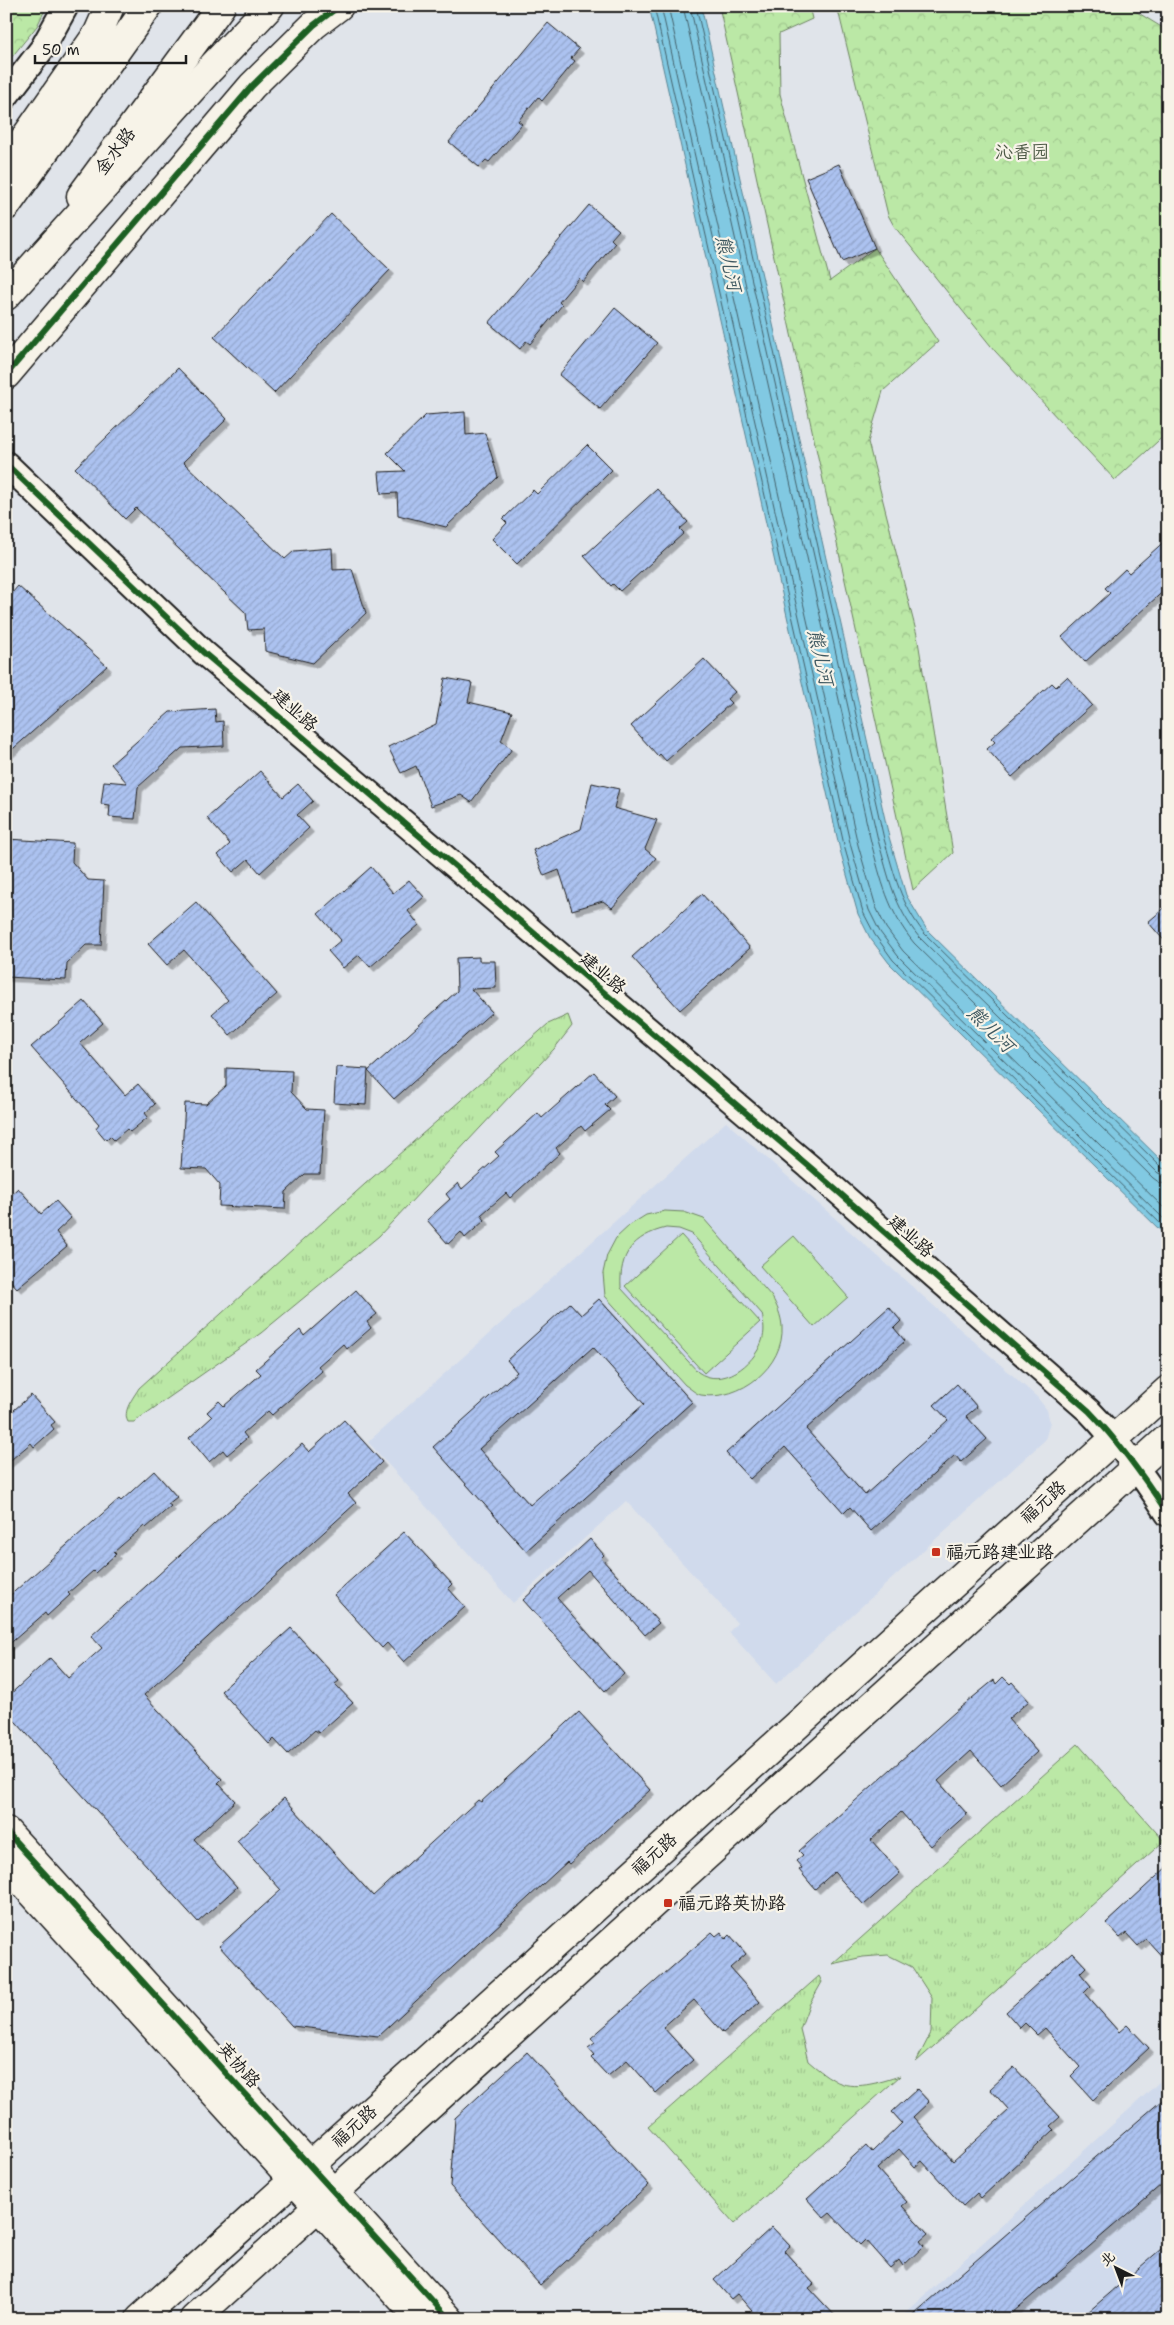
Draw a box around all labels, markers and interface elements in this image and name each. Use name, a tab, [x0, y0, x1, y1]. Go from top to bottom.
scale bar	[35, 32, 186, 64]
text: 50 m	[42, 40, 80, 60]
street label: 金水路	[89, 122, 141, 180]
park label: 沁香园	[995, 140, 1049, 164]
water label: 熊儿河	[710, 232, 748, 296]
water label: 熊儿河	[802, 626, 840, 690]
street label: 建业路	[267, 683, 323, 737]
street label: 建业路	[575, 946, 631, 1000]
water label: 熊儿河	[962, 1000, 1022, 1060]
street label: 建业路	[883, 1209, 939, 1263]
street label: 福元路	[1015, 1475, 1071, 1529]
place label: 福元路建业路	[946, 1540, 1054, 1564]
marker: 福元路建业路	[930, 1546, 942, 1558]
street label: 福元路	[626, 1827, 682, 1881]
place label: 福元路英协路	[678, 1891, 786, 1915]
marker: 福元路英协路	[662, 1897, 674, 1909]
street label: 英协路	[212, 2037, 266, 2093]
street label: 福元路	[326, 2099, 382, 2153]
north arrow	[1092, 2242, 1142, 2292]
text: 北	[1096, 2247, 1119, 2270]

